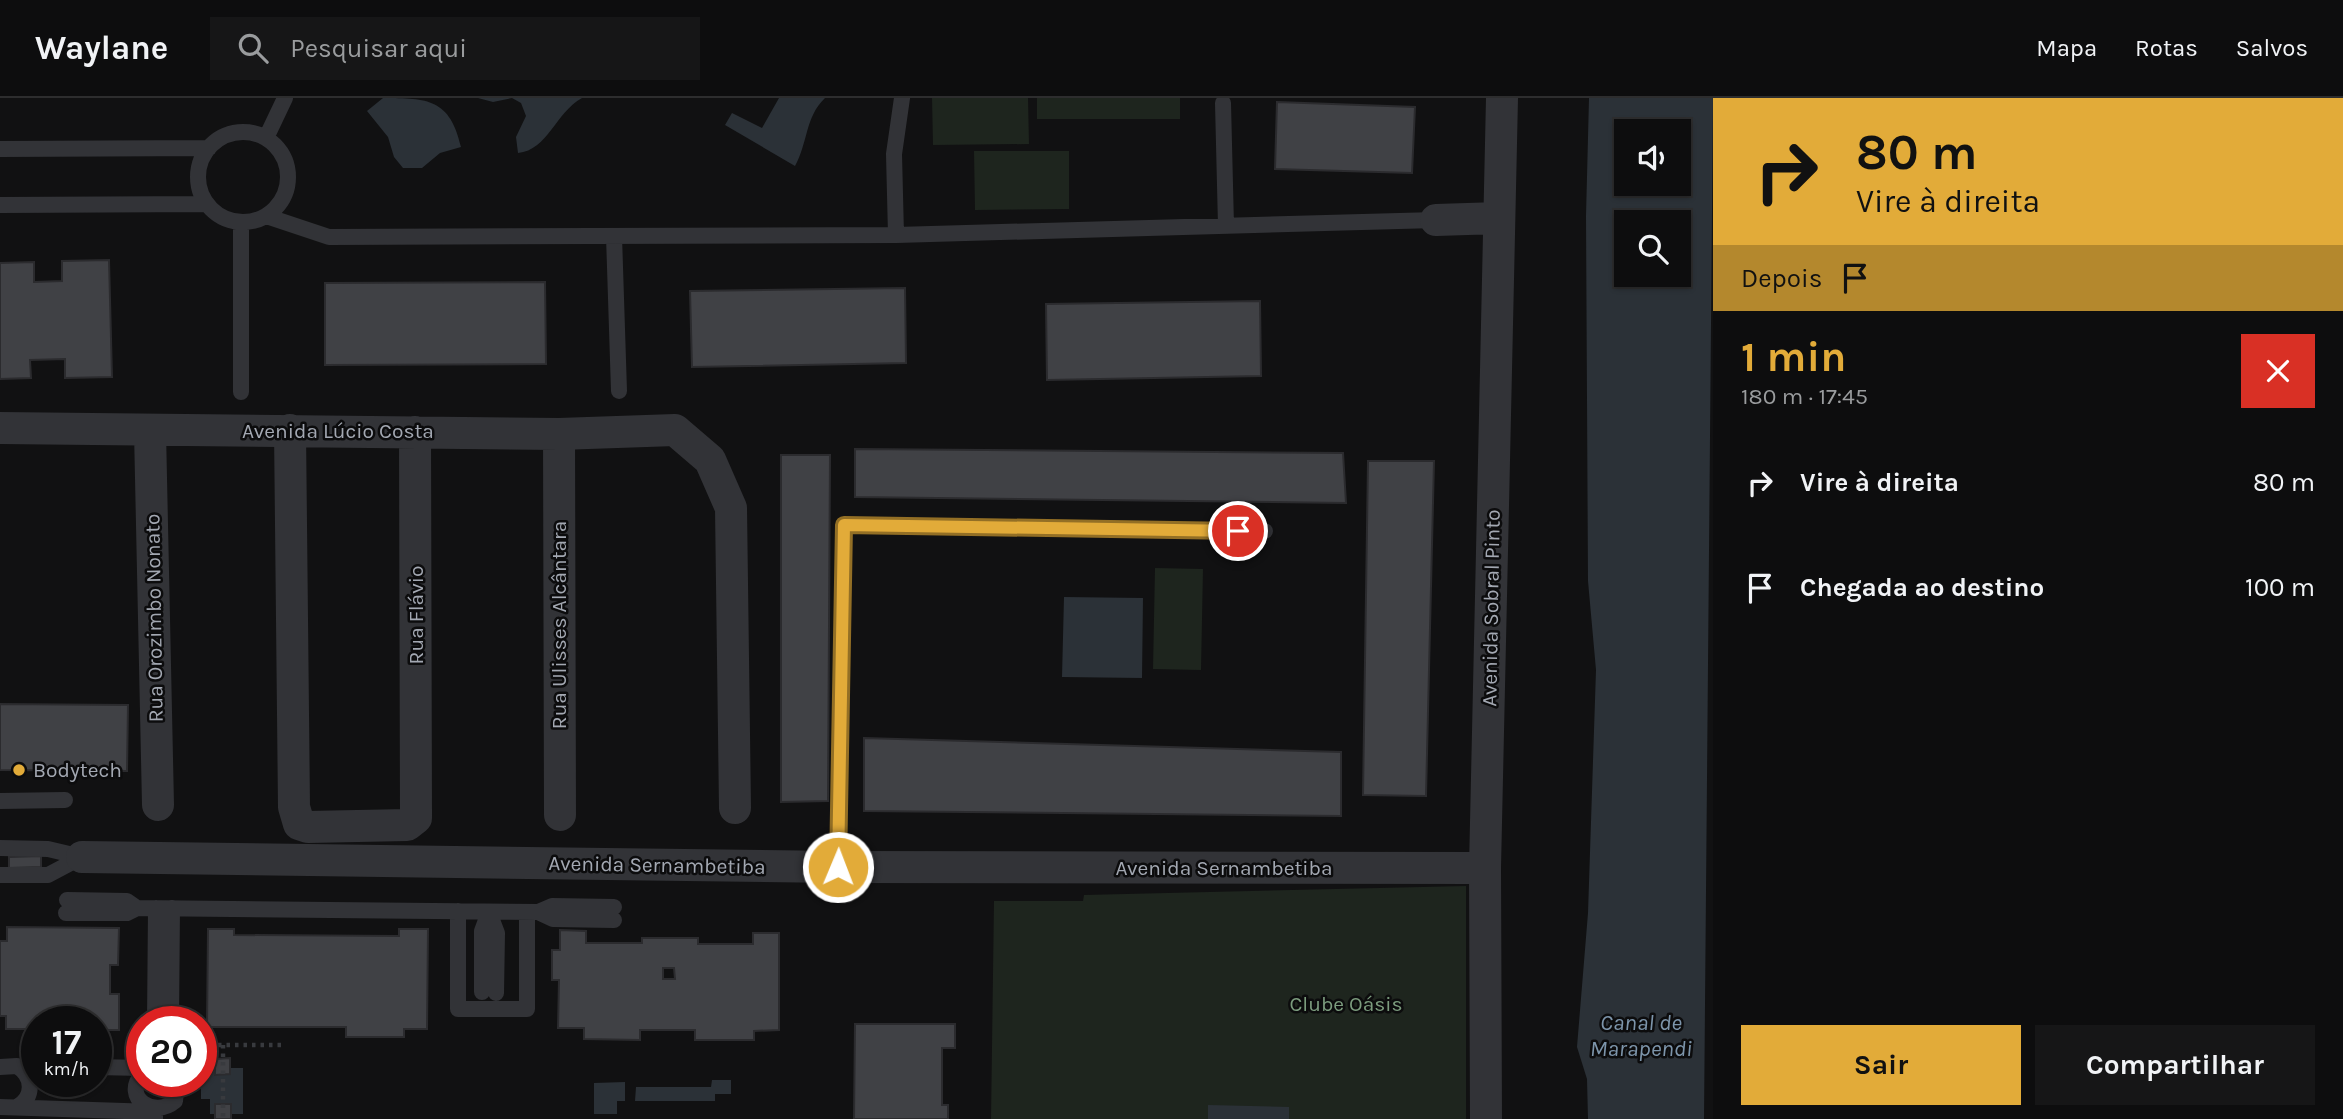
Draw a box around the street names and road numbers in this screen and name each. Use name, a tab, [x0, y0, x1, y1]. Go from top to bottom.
street label: Avenida Lúcio Costa	[242, 419, 434, 443]
street label: Avenida Sobral Pinto	[1477, 509, 1505, 707]
street label: Rua Orozimbo Nonato	[140, 513, 168, 723]
street label: Rua Ulisses Alcântara	[547, 521, 571, 729]
street label: Rua Flávio	[404, 566, 428, 664]
street label: Avenida Sernambetiba	[548, 851, 766, 879]
street label: Avenida Sernambetiba	[1115, 856, 1333, 880]

